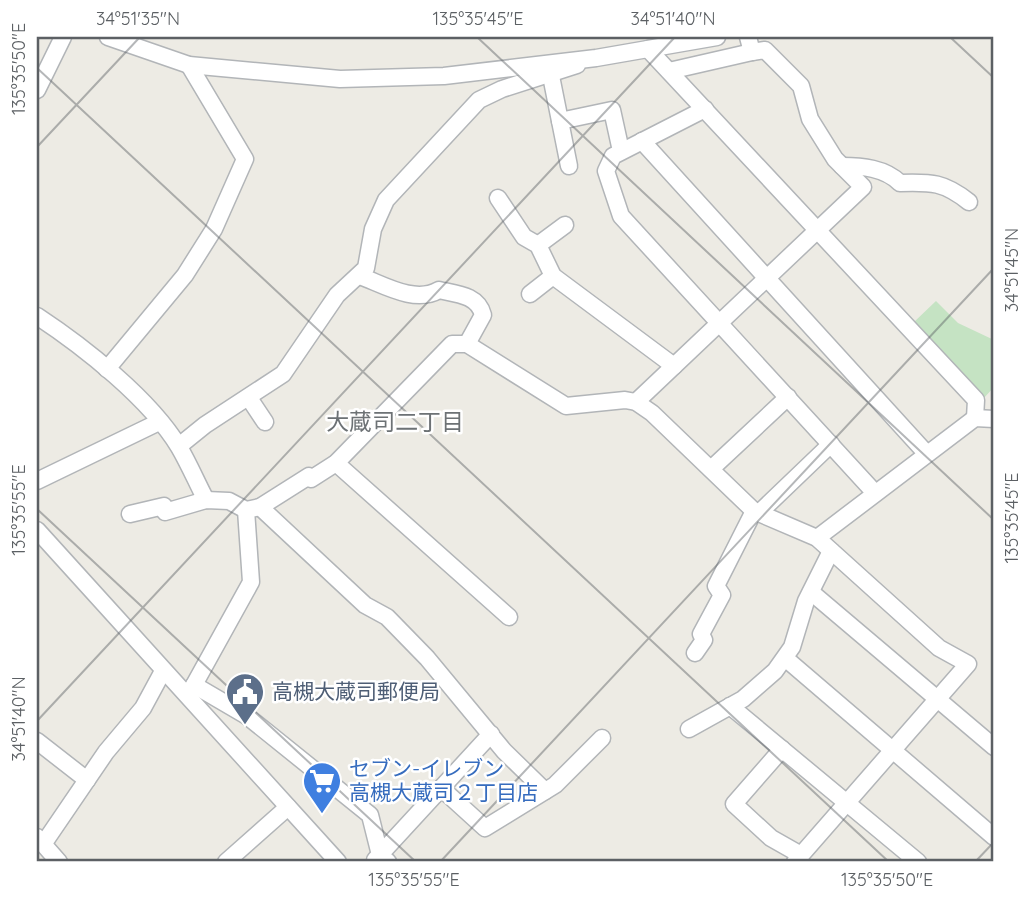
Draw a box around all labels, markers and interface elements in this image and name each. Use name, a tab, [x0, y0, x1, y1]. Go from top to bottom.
text: 34°51'35"N	[96, 7, 180, 30]
text: 135°35'45"E	[432, 7, 524, 30]
text: 34°51'40"N	[630, 7, 716, 30]
text: 135°35'50"E	[7, 23, 30, 115]
text: 34°51'45"N	[1000, 228, 1023, 312]
district label: 大蔵司二丁目	[326, 407, 464, 436]
text: 135°35'55"E	[7, 464, 30, 556]
text: 135°35'45"E	[1000, 472, 1023, 564]
public building icon: 高槻大蔵司郵便局	[224, 671, 266, 726]
text: 34°51'40"N	[7, 676, 30, 762]
place label: 高槻大蔵司郵便局	[272, 678, 440, 704]
place label: セブン-イレブン 高槻大蔵司２丁目店	[349, 755, 538, 805]
supermarket icon: セブン-イレブン 高槻大蔵司２丁目店	[301, 760, 343, 815]
text: 135°35'55"E	[368, 868, 460, 891]
text: 135°35'50"E	[841, 868, 933, 891]

